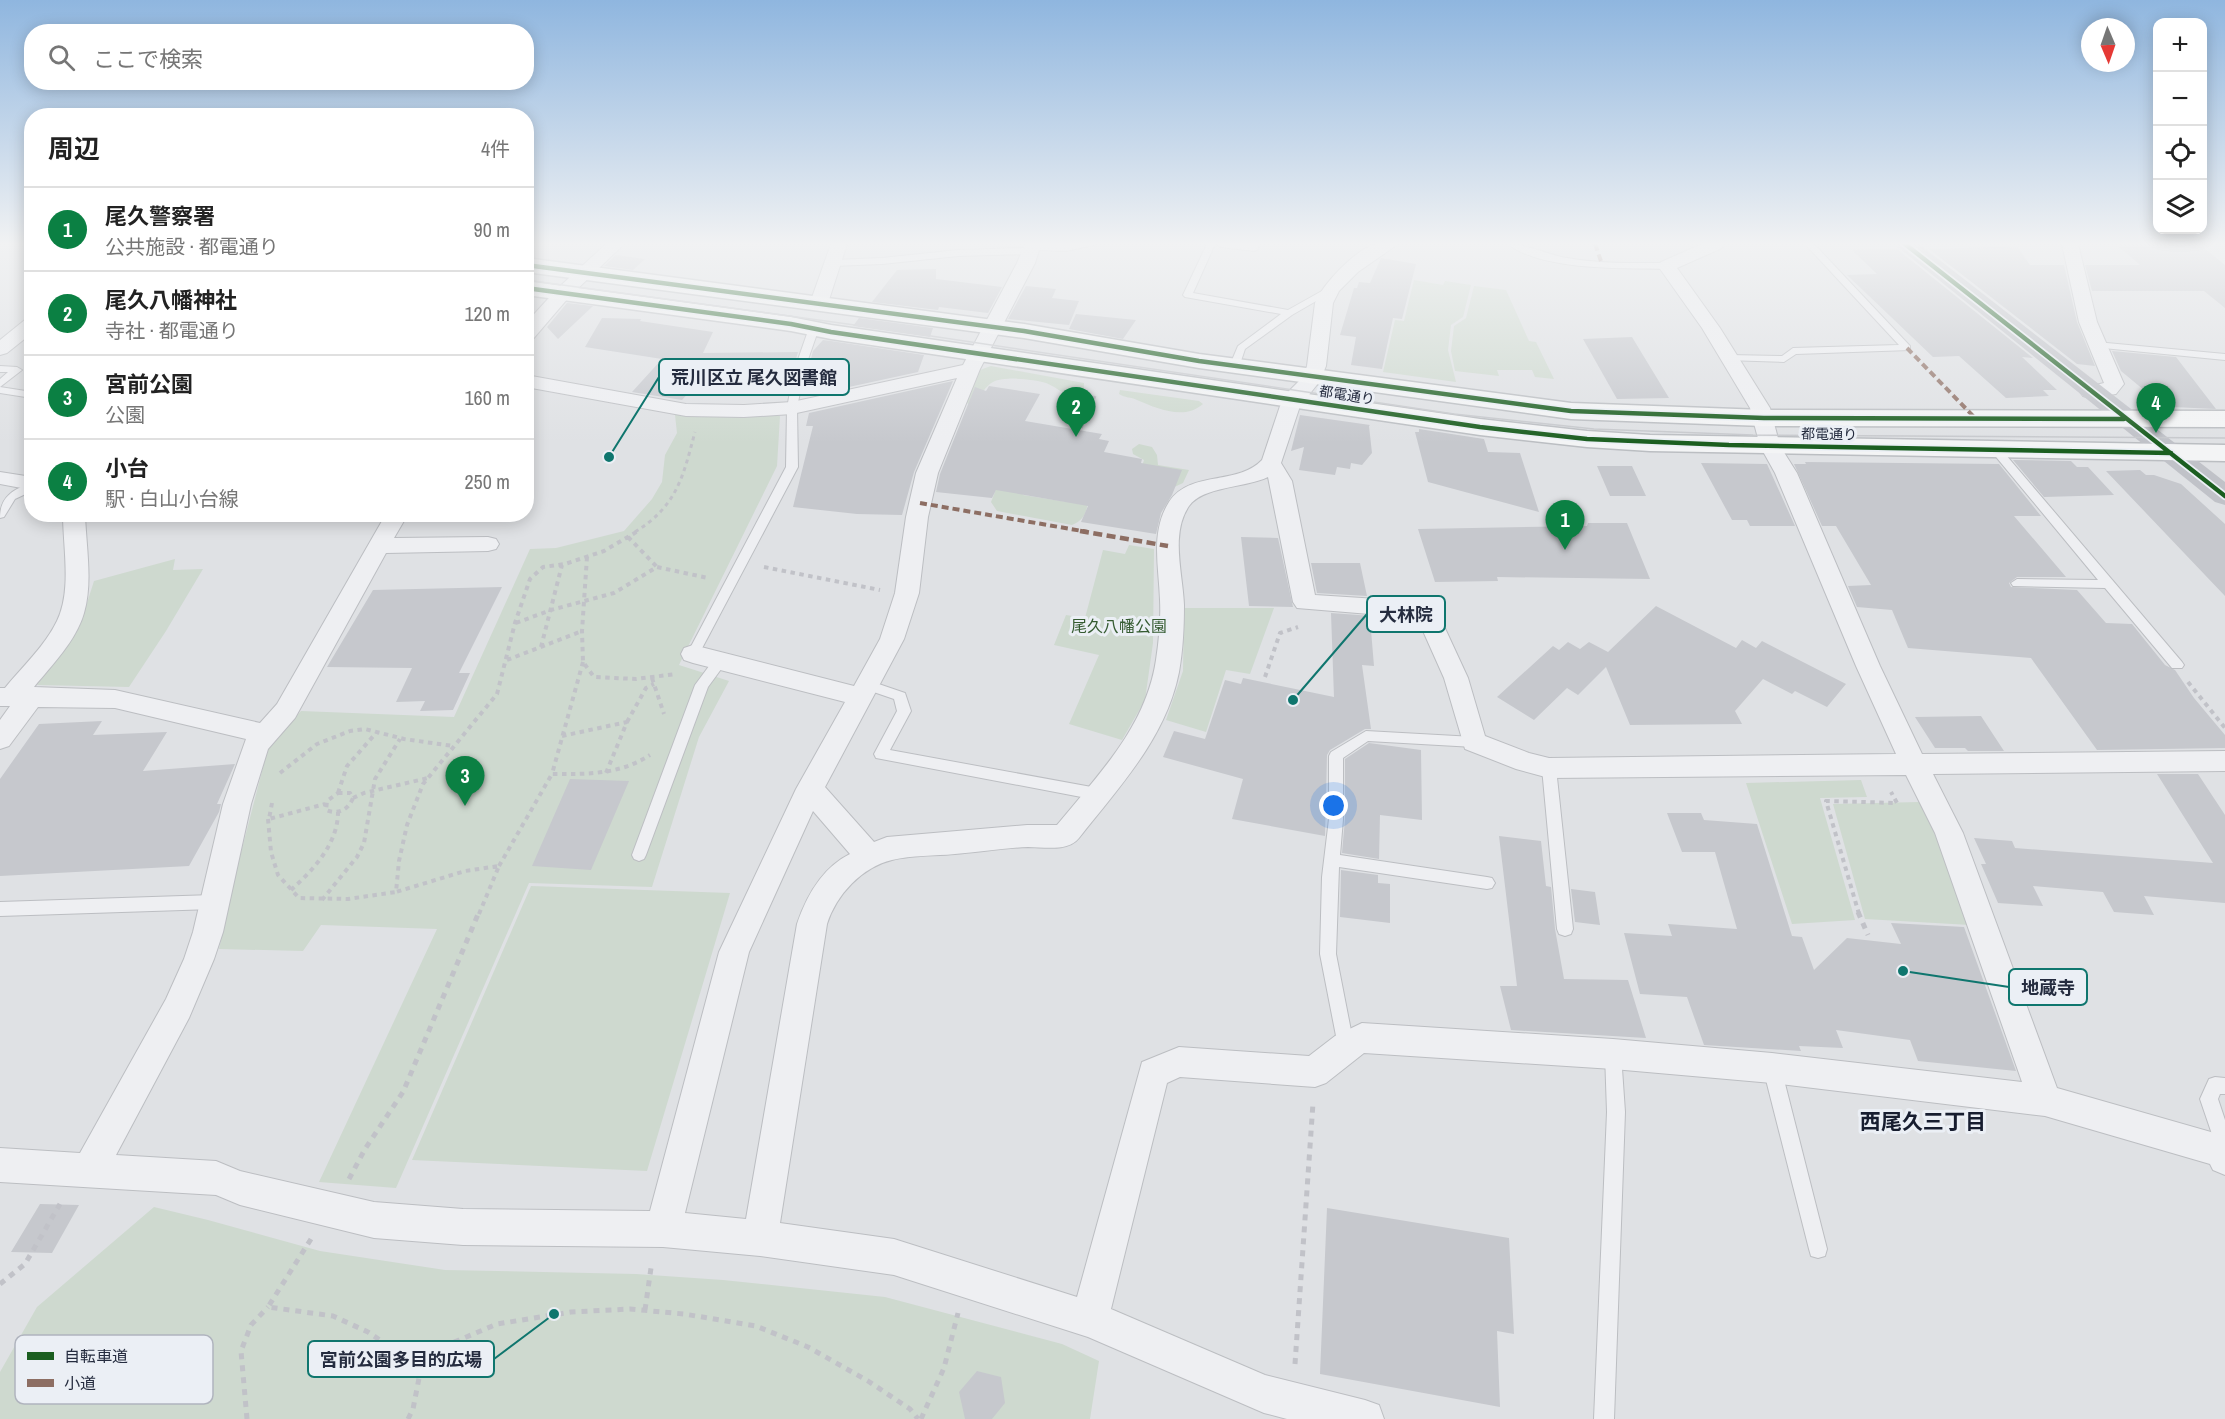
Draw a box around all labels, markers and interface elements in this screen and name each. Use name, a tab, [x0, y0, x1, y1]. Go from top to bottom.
north arrow	[2081, 18, 2135, 72]
map controls	[2153, 18, 2207, 234]
button: +	[2153, 18, 2207, 72]
search box	[24, 24, 534, 90]
icon: search	[45, 41, 78, 74]
text: ここで検索	[93, 44, 203, 74]
button: −	[2153, 72, 2207, 126]
button: locate	[2153, 126, 2207, 180]
text: 周辺	[48, 131, 100, 166]
text: 4件	[481, 135, 510, 162]
button: layers	[2153, 180, 2207, 234]
text: 尾久警察署	[105, 201, 215, 231]
text: 1	[63, 216, 72, 243]
text: 90 m	[474, 216, 510, 243]
text: 公共施設 · 都電通り	[105, 233, 279, 260]
text: 尾久八幡神社	[105, 285, 237, 315]
text: 2	[63, 300, 72, 327]
text: 120 m	[464, 300, 510, 327]
text: 寺社 · 都電通り	[105, 317, 239, 344]
callout: 荒川区立 尾久図書館	[659, 359, 849, 395]
text: 荒川区立 尾久図書館	[671, 365, 837, 390]
text: 宮前公園	[105, 369, 193, 399]
street label: 都電通り	[1318, 382, 1376, 408]
text: 3	[63, 384, 72, 411]
text: 160 m	[464, 384, 510, 411]
pin: 4	[2136, 384, 2176, 433]
pin: 2	[1056, 388, 1096, 437]
text: 公園	[105, 401, 145, 428]
street label: 都電通り	[1801, 425, 1857, 443]
text: 小台	[105, 453, 149, 483]
text: 4	[63, 468, 72, 495]
text: 250 m	[464, 468, 510, 495]
text: 駅 · 白山小台線	[105, 485, 239, 512]
pin: 1	[1546, 500, 1584, 550]
callout: 大林院	[1367, 596, 1445, 632]
text: 大林院	[1379, 602, 1433, 627]
park label: 尾久八幡公園	[1071, 615, 1167, 637]
pin: 3	[446, 756, 484, 806]
your location	[1319, 791, 1348, 820]
callout: 地蔵寺	[2009, 969, 2087, 1005]
text: 地蔵寺	[2021, 975, 2075, 1000]
district label: 西尾久三丁目	[1860, 1107, 1986, 1136]
legend	[15, 1335, 213, 1404]
callout: 宮前公園多目的広場	[308, 1341, 494, 1377]
text: 自転車道	[64, 1345, 128, 1367]
text: 宮前公園多目的広場	[320, 1347, 482, 1372]
text: 小道	[64, 1372, 96, 1394]

